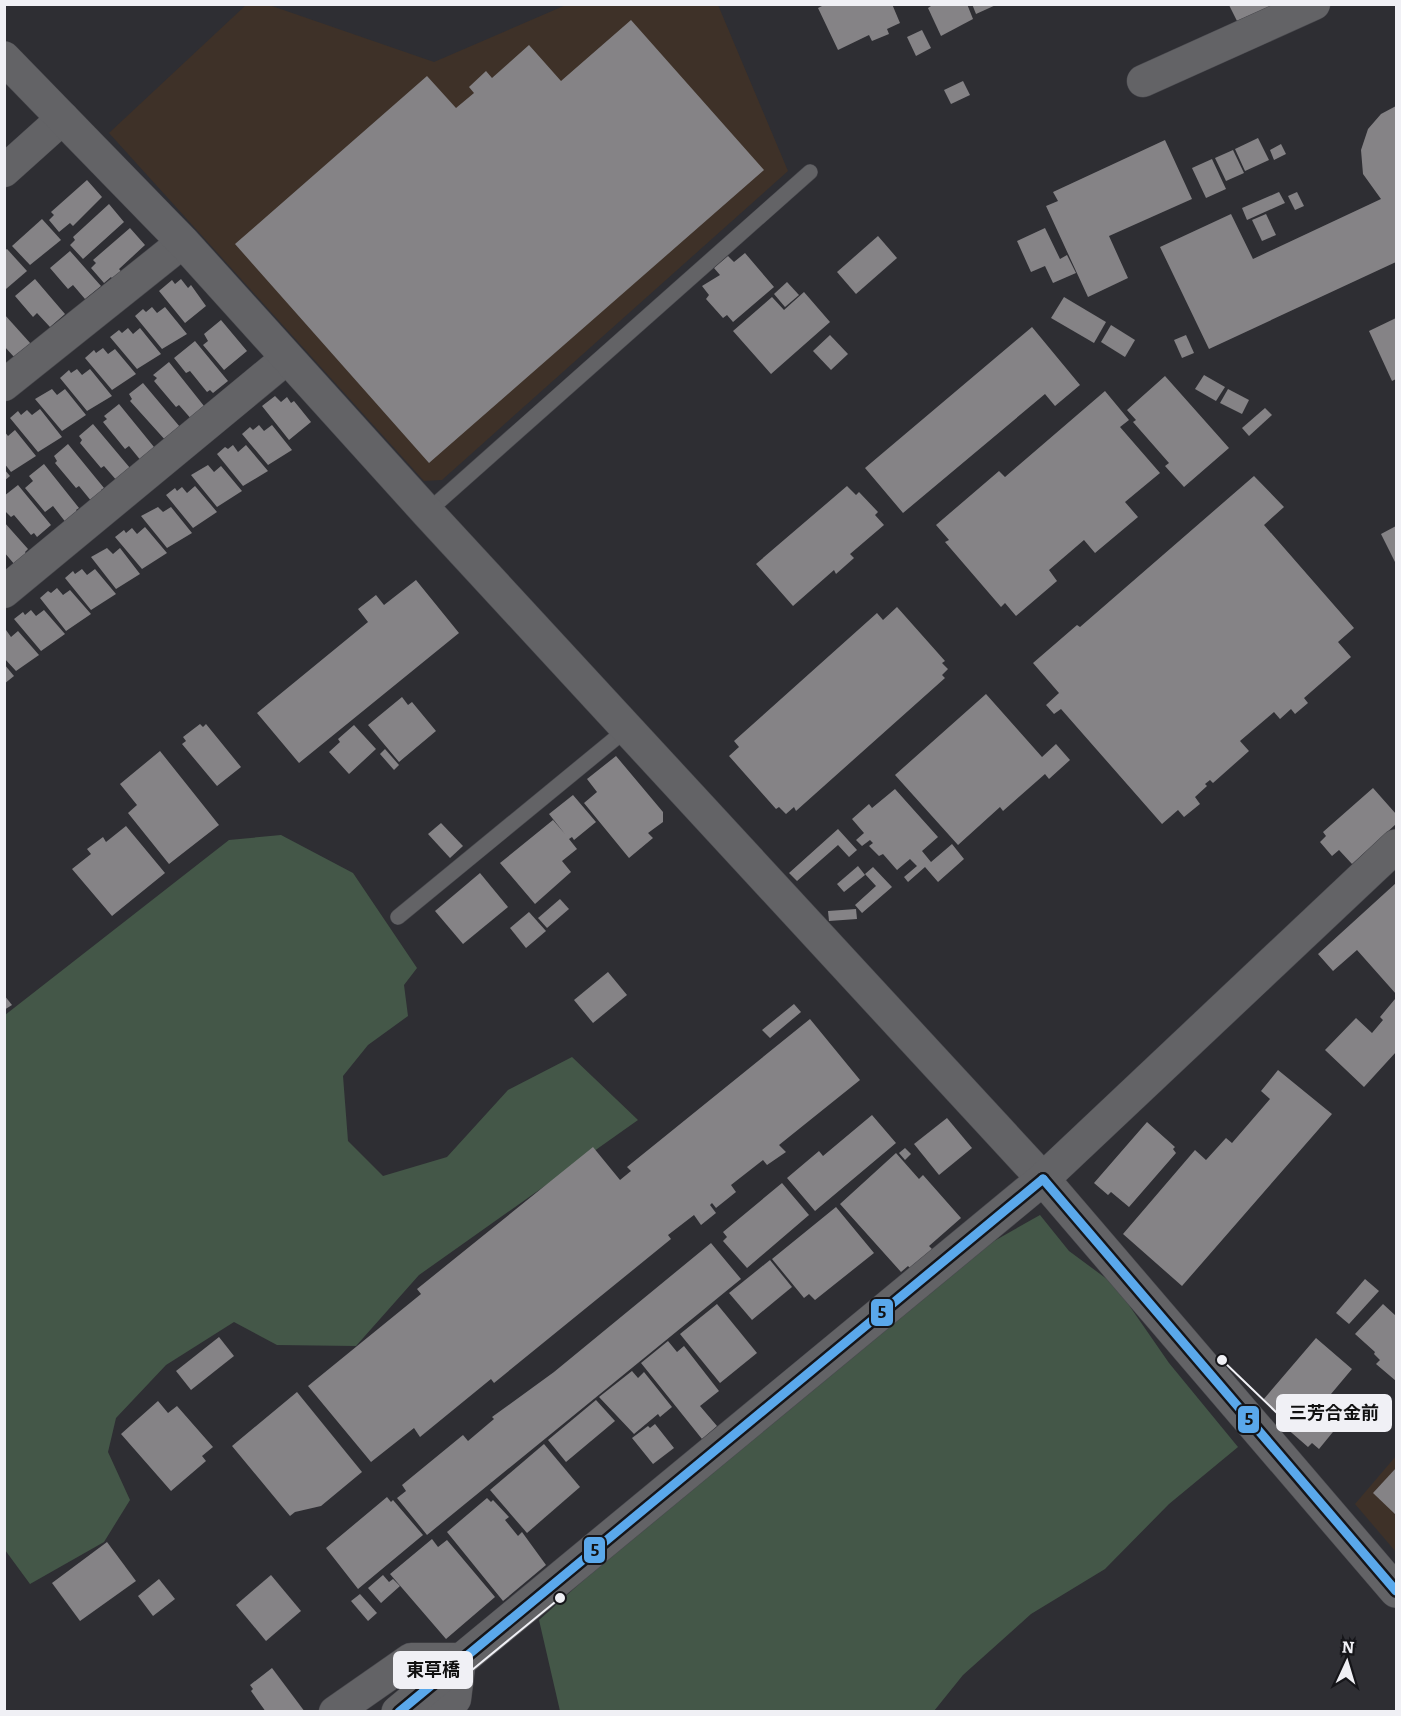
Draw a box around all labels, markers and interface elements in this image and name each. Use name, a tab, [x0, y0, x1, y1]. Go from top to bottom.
line badge: 5	[870, 1298, 894, 1327]
text: 5	[878, 1303, 887, 1322]
callout: 三芳合金前	[1277, 1395, 1391, 1431]
text: 三芳合金前	[1289, 1402, 1379, 1424]
line badge: 5	[1237, 1405, 1260, 1434]
text: 5	[1245, 1410, 1254, 1429]
line badge: 5	[583, 1536, 606, 1564]
text: 5	[591, 1541, 600, 1560]
north arrow	[1317, 1632, 1377, 1692]
text: N	[1341, 1638, 1355, 1657]
callout: 東草橋	[394, 1652, 472, 1688]
text: 東草橋	[406, 1659, 460, 1681]

